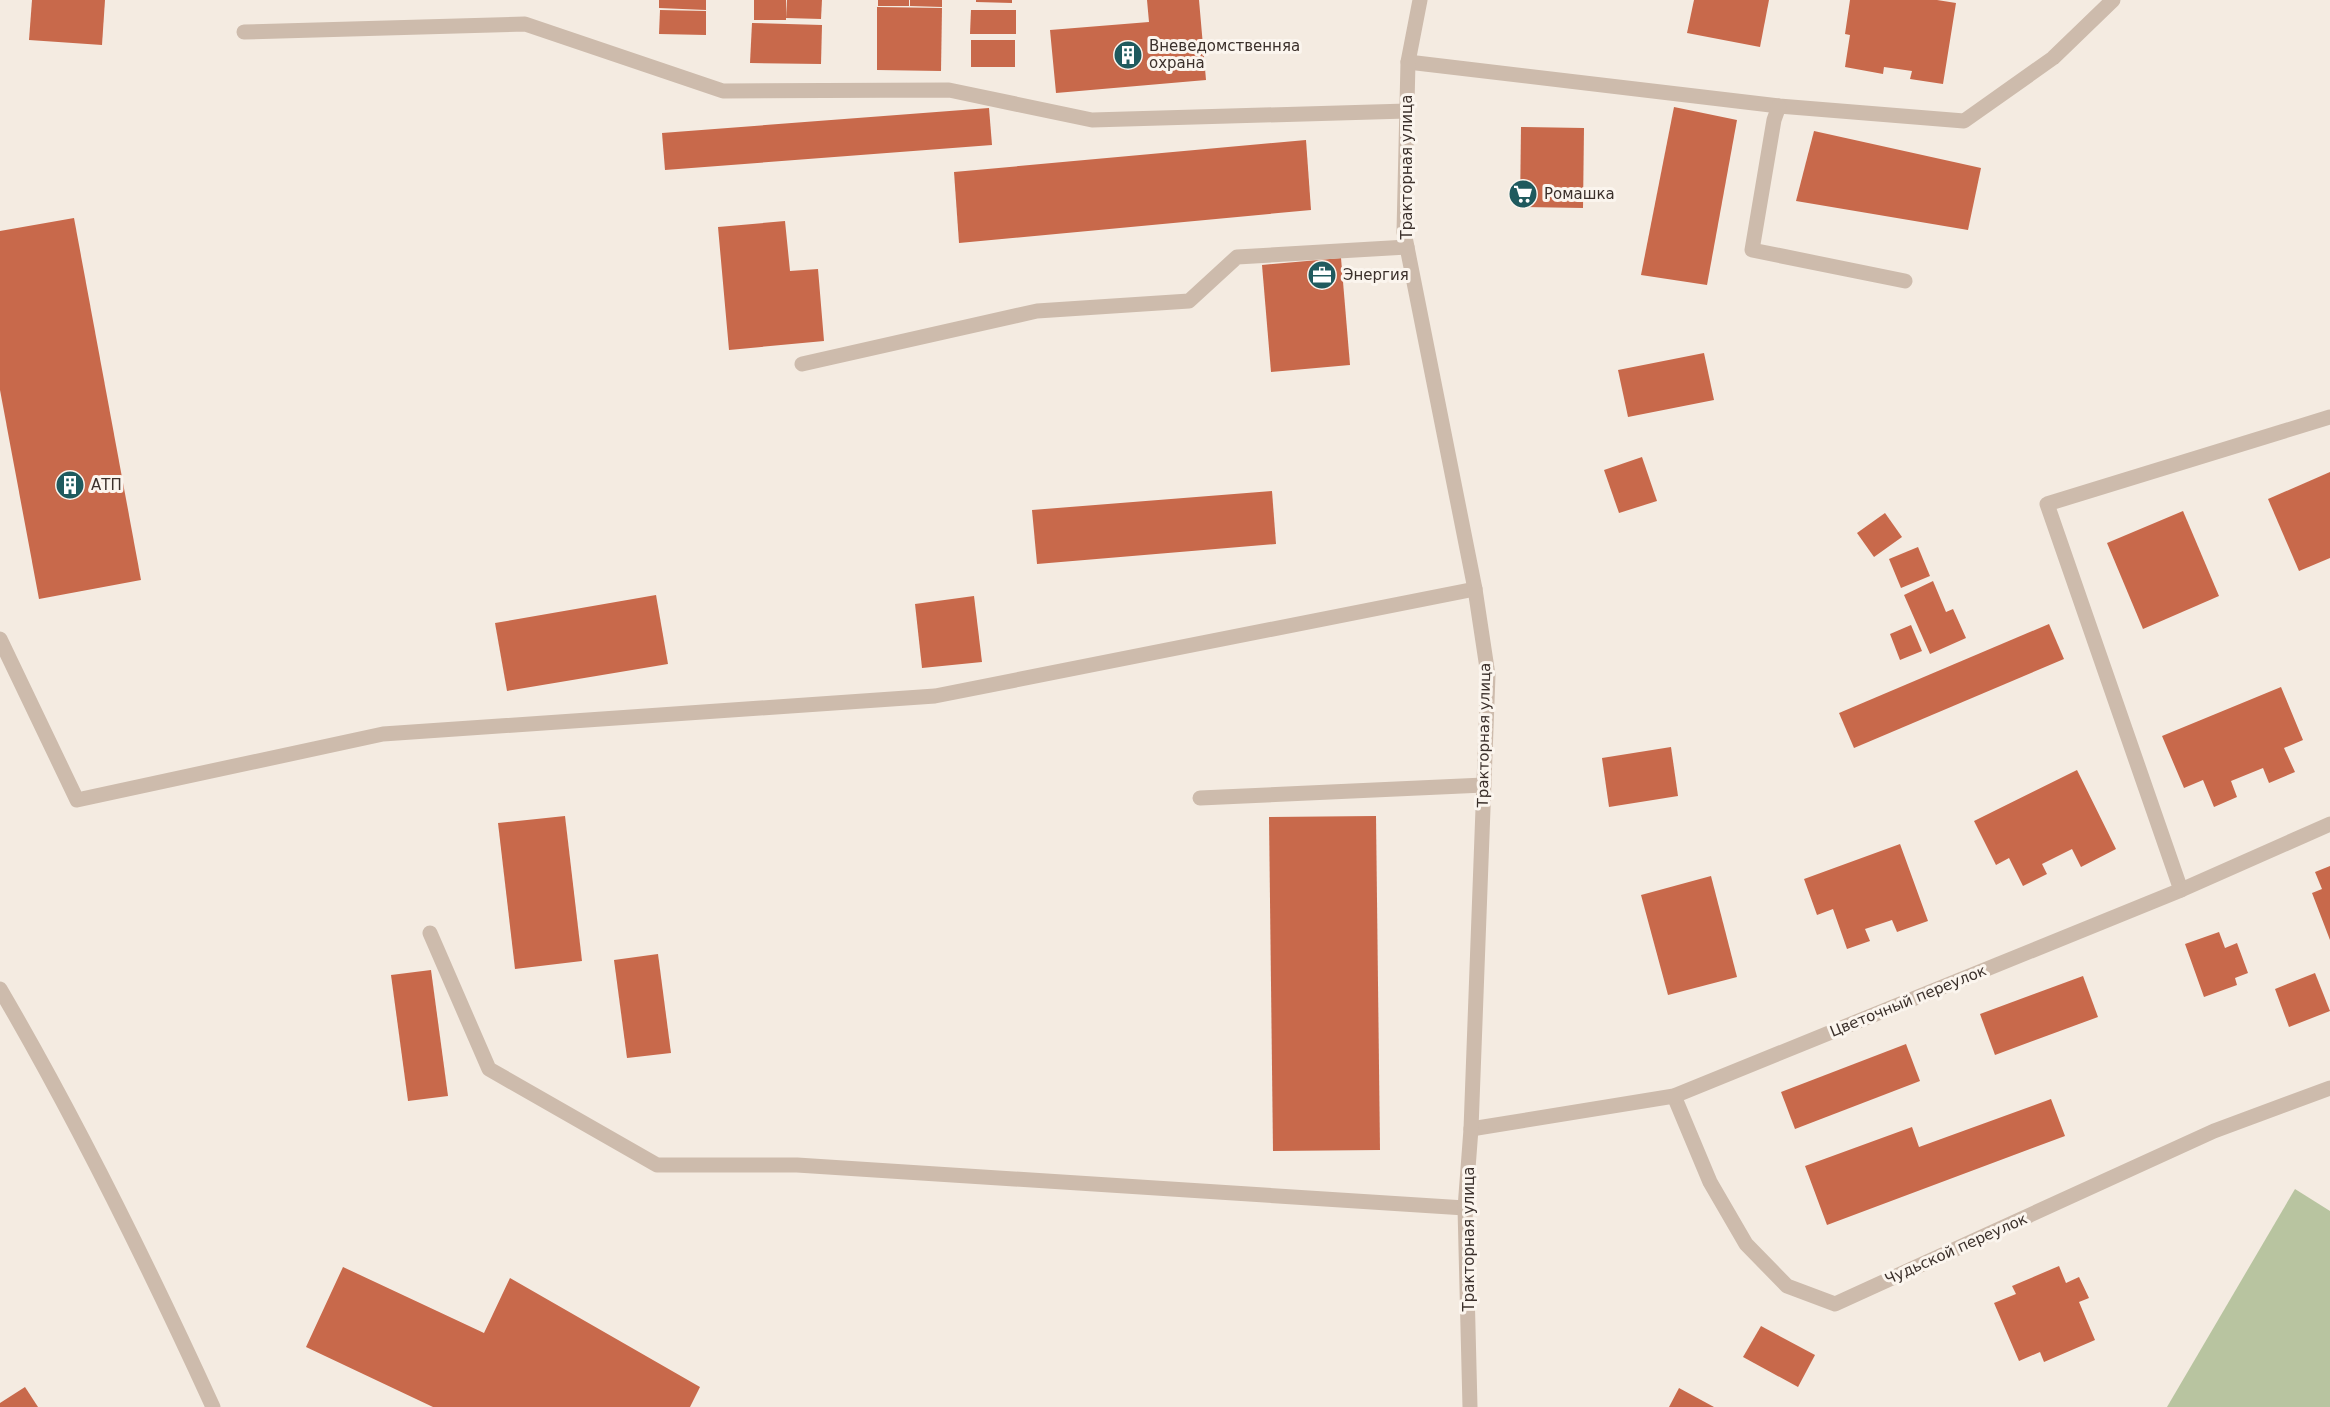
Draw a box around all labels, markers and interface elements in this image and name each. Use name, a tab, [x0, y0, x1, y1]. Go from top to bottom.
place label: Вневедомственняа охрана	[1149, 37, 1300, 72]
building icon: Вневедомственняа охрана	[1112, 39, 1144, 71]
street label: Тракторная улица	[1398, 95, 1416, 240]
supermarket icon: Ромашка	[1507, 178, 1539, 210]
place label: Ромашка	[1544, 185, 1615, 203]
office icon: Энергия	[1306, 259, 1338, 291]
place label: Энергия	[1343, 266, 1409, 284]
building icon: АТП	[54, 469, 86, 501]
place label: АТП	[91, 476, 122, 494]
street label: Тракторная улица	[1474, 662, 1494, 809]
street label: Цветочный переулок	[1827, 961, 1989, 1041]
street label: Тракторная улица	[1460, 1167, 1478, 1312]
street label: Чудьской переулок	[1882, 1209, 2030, 1289]

